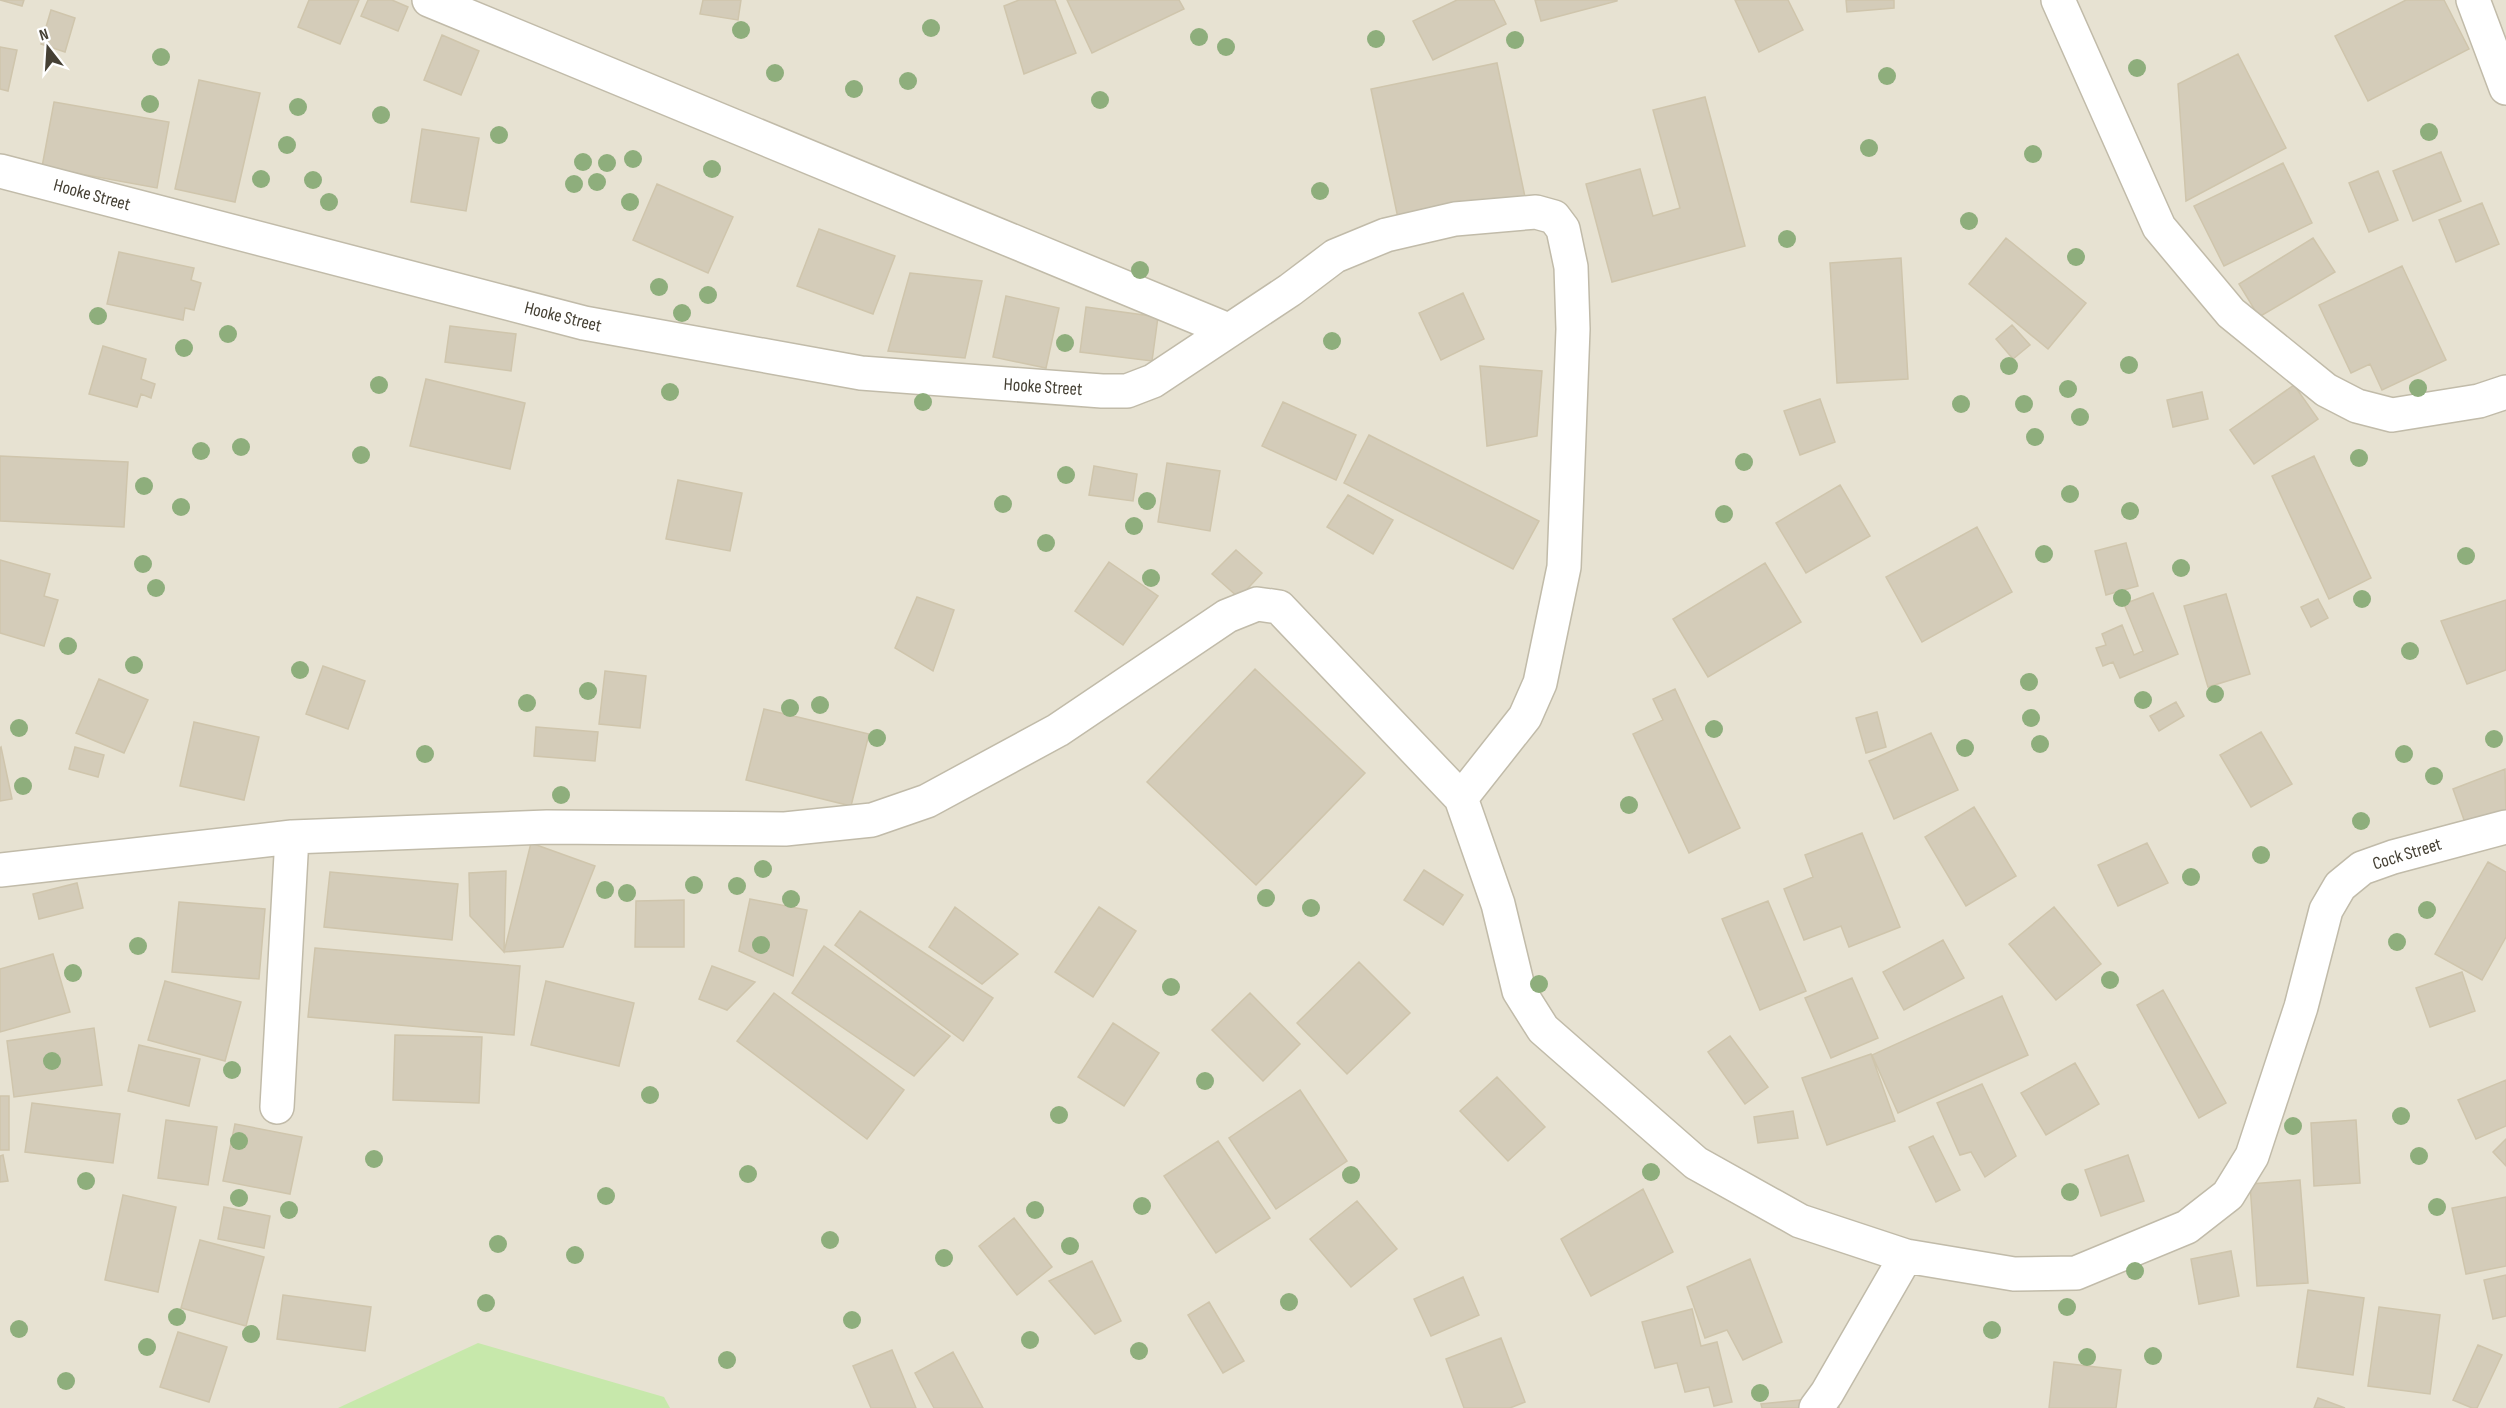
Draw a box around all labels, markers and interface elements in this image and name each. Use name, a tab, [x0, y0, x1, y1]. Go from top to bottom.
north arrow	[18, 18, 78, 78]
text: N	[37, 25, 51, 45]
street label: Hooke Street	[51, 175, 133, 215]
street label: Hooke Street	[522, 297, 604, 337]
street label: Hooke Street	[1003, 374, 1084, 400]
street label: Cock Street	[2370, 833, 2444, 874]

